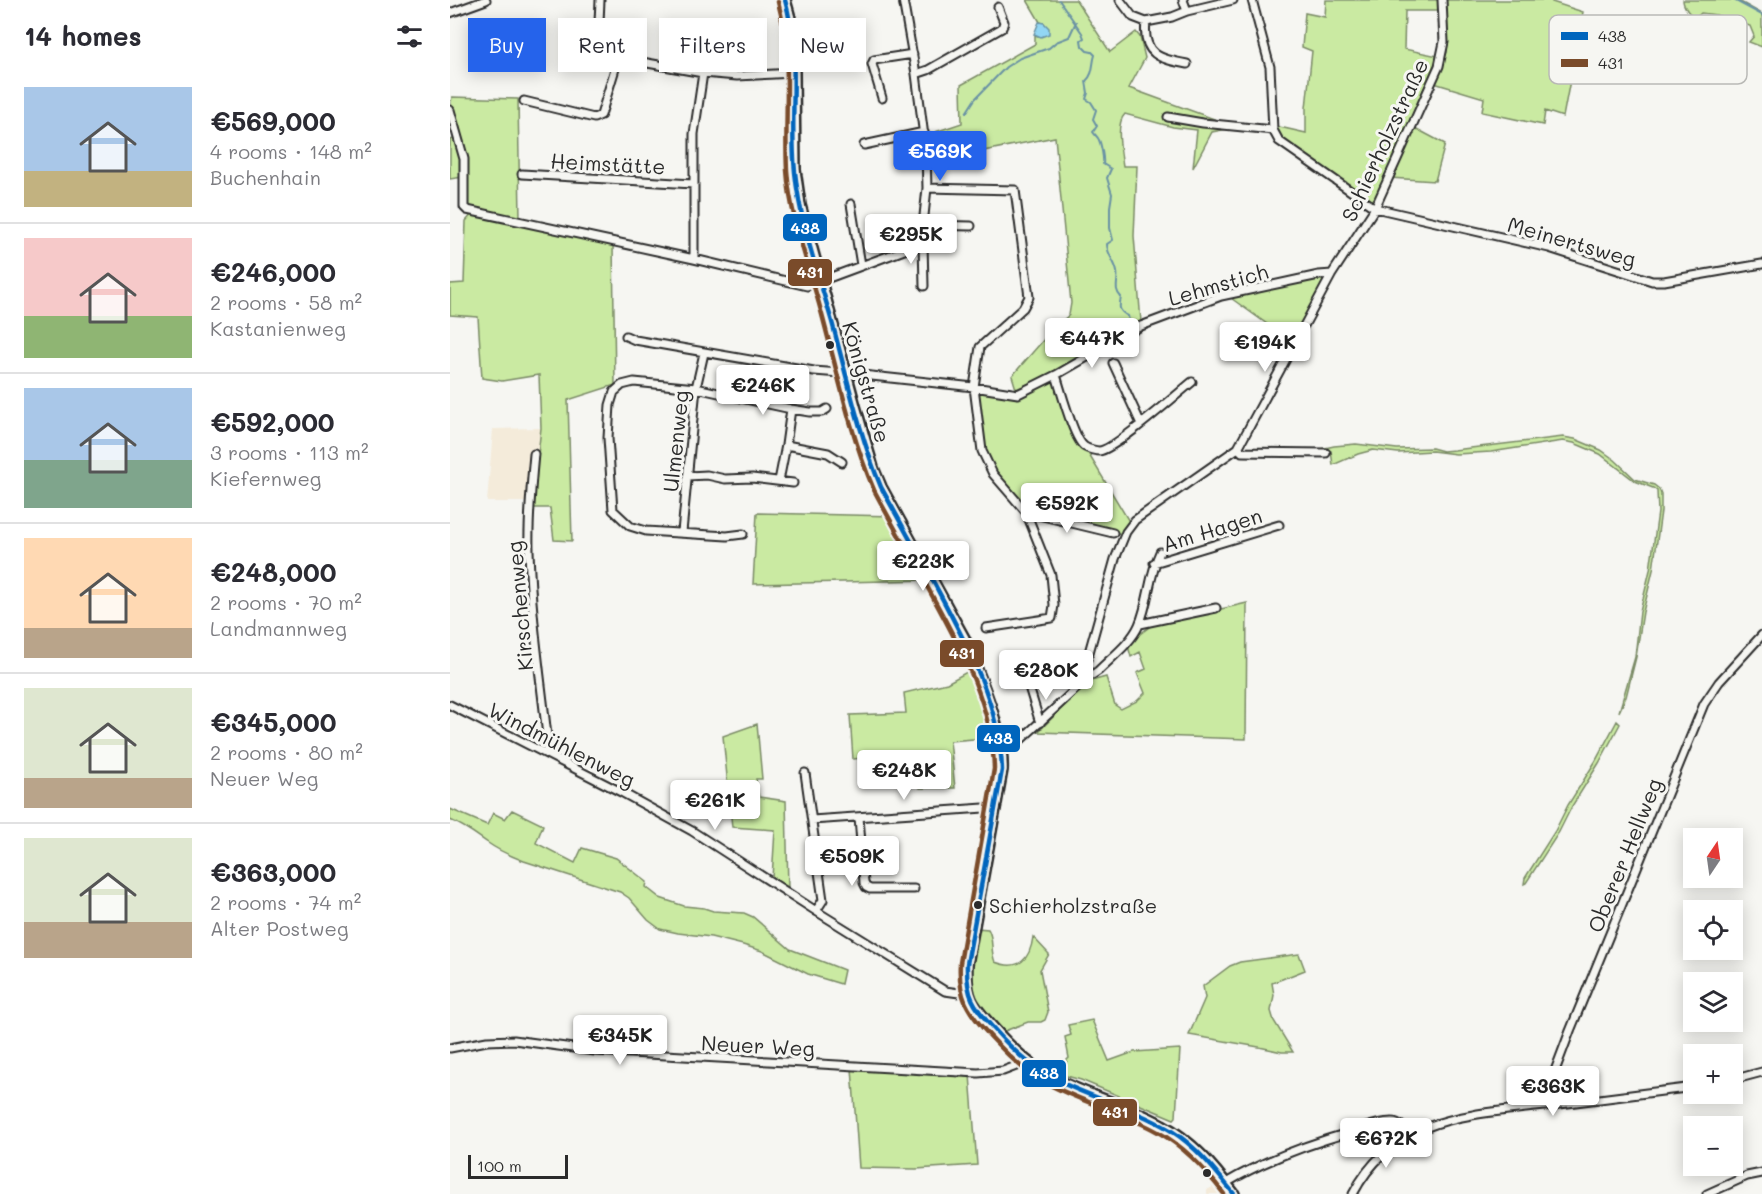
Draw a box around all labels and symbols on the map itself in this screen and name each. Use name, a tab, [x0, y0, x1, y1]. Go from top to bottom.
legend	[1549, 15, 1747, 84]
text: 438	[1598, 25, 1627, 46]
text: 431	[1598, 52, 1624, 73]
street label: Schierholzstraße	[1334, 54, 1434, 226]
pin: €569K	[898, 131, 982, 182]
street label: Heimstätte	[550, 147, 666, 179]
street label: Meinertsweg	[1505, 210, 1639, 272]
line badge: 438	[782, 213, 828, 242]
pin: €295K	[869, 214, 953, 265]
text: 438	[790, 217, 820, 238]
street label: Lehmstich	[1165, 257, 1271, 311]
line badge: 431	[787, 258, 833, 287]
text: 431	[797, 261, 823, 282]
street label: Königstraße	[837, 318, 897, 446]
pin: €447K	[1050, 318, 1134, 369]
pin: €194K	[1223, 322, 1307, 373]
unlabelled marker	[824, 339, 836, 351]
pin: €246K	[721, 365, 805, 416]
street label: Ulmenweg	[656, 389, 694, 493]
pin: €592K	[1025, 483, 1109, 534]
street label: Am Hagen	[1159, 501, 1265, 557]
street label: Kirschenweg	[500, 540, 538, 672]
pin: €223K	[881, 541, 965, 592]
line badge: 431	[939, 639, 985, 668]
text: 431	[949, 642, 975, 663]
pin: €280K	[1004, 650, 1088, 701]
street label: Windmühlenweg	[484, 695, 640, 793]
line badge: 438	[976, 724, 1021, 753]
text: 438	[983, 727, 1013, 748]
pin: €248K	[862, 750, 946, 801]
street label: Oberer Hellweg	[1581, 774, 1667, 936]
pin: €261K	[673, 780, 757, 831]
north arrow	[1683, 828, 1743, 888]
pin: €509K	[810, 836, 894, 887]
place label: Schierholzstraße	[989, 892, 1157, 918]
marker: Schierholzstraße	[972, 899, 984, 911]
pin: €345K	[578, 1015, 662, 1066]
street label: Neuer Weg	[700, 1029, 816, 1061]
line badge: 438	[1021, 1059, 1067, 1088]
text: 438	[1029, 1062, 1059, 1083]
pin: €363K	[1511, 1066, 1595, 1117]
line badge: 431	[1092, 1098, 1138, 1127]
text: 431	[1102, 1101, 1128, 1122]
pin: €672K	[1344, 1118, 1428, 1169]
scale bar	[468, 1152, 568, 1180]
unlabelled marker	[1201, 1167, 1213, 1179]

